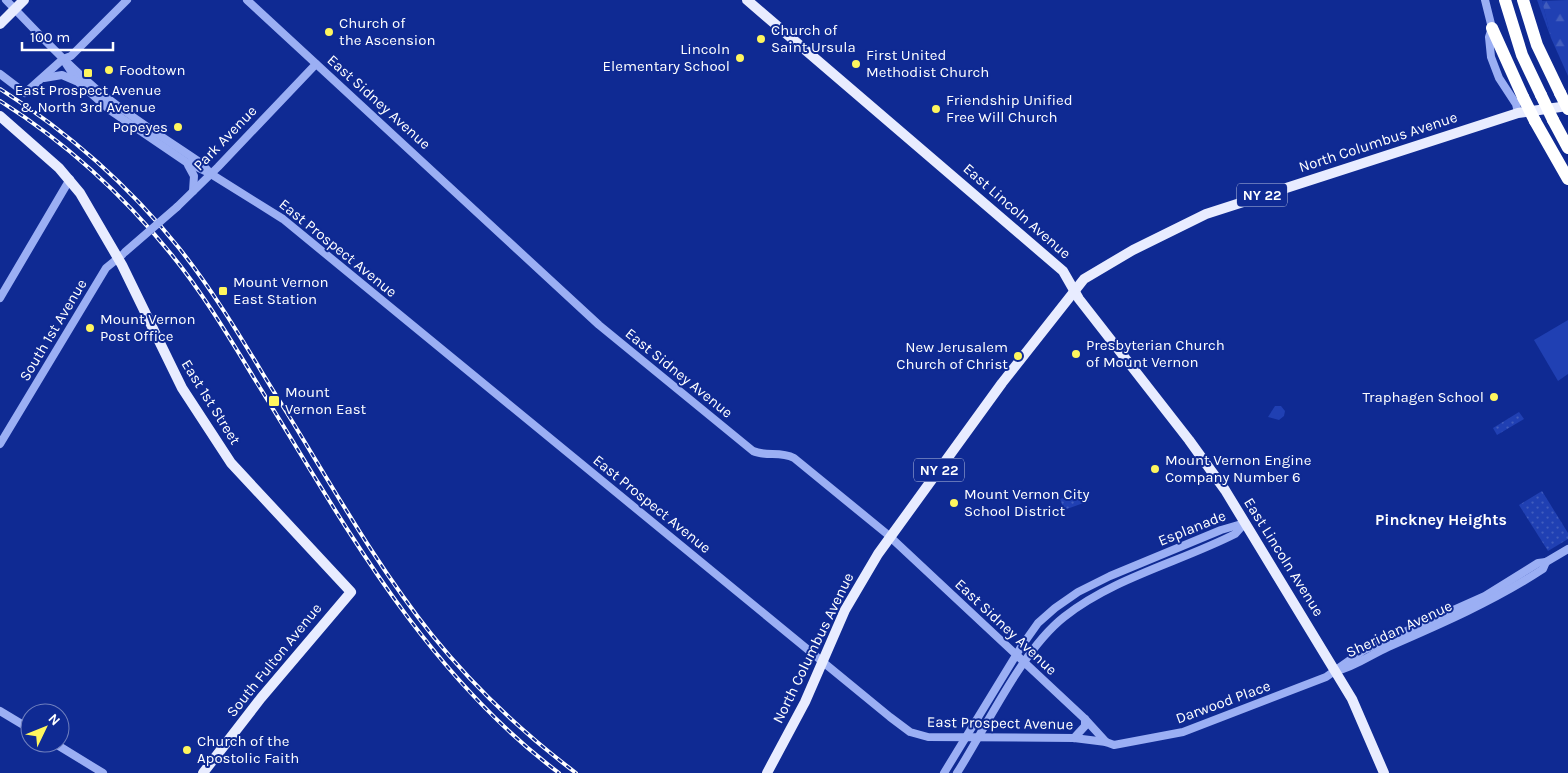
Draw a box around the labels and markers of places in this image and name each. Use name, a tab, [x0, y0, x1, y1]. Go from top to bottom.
place label: Church of the Ascension	[339, 14, 436, 49]
place label: Church of Saint Ursula	[771, 21, 856, 56]
marker: Church of the Ascension	[323, 26, 335, 38]
marker: Church of Saint Ursula	[755, 33, 767, 45]
place label: Lincoln Elementary School	[603, 40, 730, 75]
place label: First United Methodist Church	[866, 46, 989, 81]
marker: Lincoln Elementary School	[734, 52, 746, 64]
marker: First United Methodist Church	[850, 58, 862, 70]
place label: Foodtown	[119, 61, 185, 79]
marker: Foodtown	[103, 64, 115, 76]
marker: East Prospect Avenue & North 3rd Avenue	[82, 67, 94, 79]
place label: East Prospect Avenue & North 3rd Avenue	[15, 81, 161, 116]
place label: Friendship Unified Free Will Church	[946, 91, 1073, 126]
marker: Friendship Unified Free Will Church	[930, 103, 942, 115]
place label: Popeyes	[112, 118, 168, 136]
marker: Popeyes	[172, 121, 184, 133]
place label: Mount Vernon East Station	[233, 273, 329, 308]
marker: Mount Vernon East Station	[217, 285, 229, 297]
place label: Mount Vernon Post Office	[100, 310, 196, 345]
marker: Mount Vernon Post Office	[84, 322, 96, 334]
place label: Presbyterian Church of Mount Vernon	[1086, 336, 1225, 371]
place label: New Jerusalem Church of Christ	[896, 338, 1008, 373]
marker: Presbyterian Church of Mount Vernon	[1070, 348, 1082, 360]
marker: New Jerusalem Church of Christ	[1012, 350, 1024, 362]
place label: Mount Vernon East	[285, 383, 367, 418]
place label: Traphagen School	[1363, 388, 1484, 406]
marker: Traphagen School	[1488, 391, 1500, 403]
marker: Mount Vernon East	[267, 394, 281, 408]
place label: Mount Vernon Engine Company Number 6	[1165, 451, 1311, 486]
marker: Mount Vernon Engine Company Number 6	[1149, 463, 1161, 475]
place label: Mount Vernon City School District	[964, 485, 1089, 520]
marker: Mount Vernon City School District	[948, 497, 960, 509]
place label: Church of the Apostolic Faith	[197, 732, 299, 767]
marker: Church of the Apostolic Faith	[181, 744, 193, 756]

